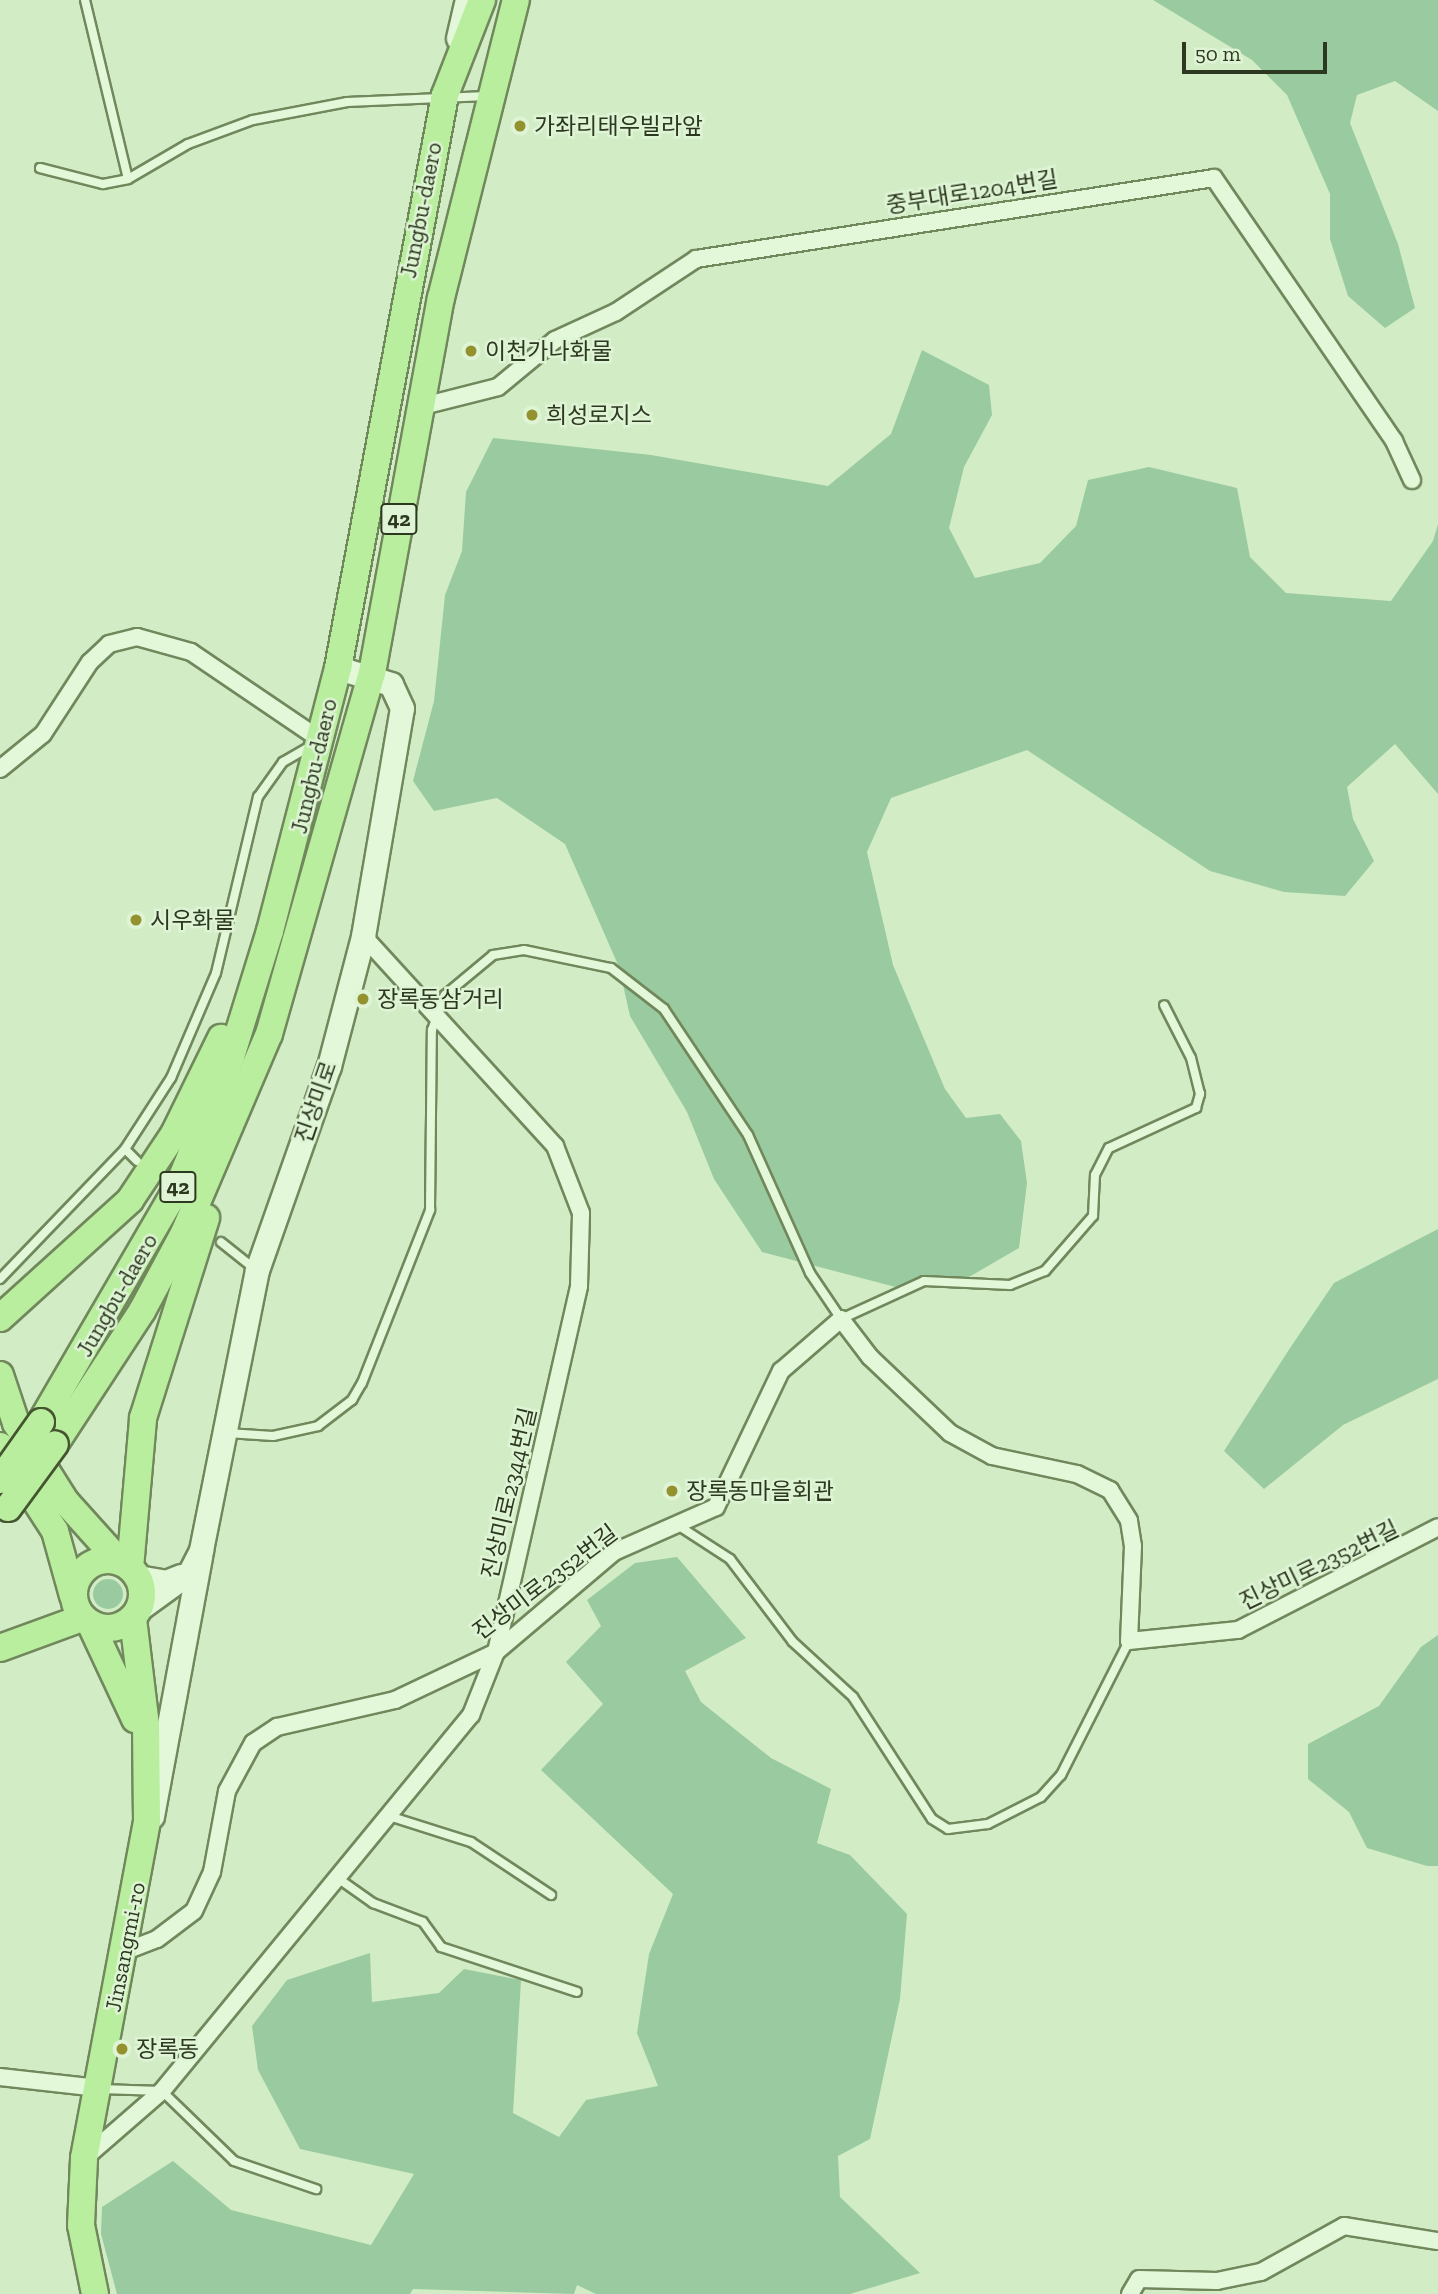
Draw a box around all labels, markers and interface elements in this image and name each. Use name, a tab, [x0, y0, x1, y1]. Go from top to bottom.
scale bar	[1186, 28, 1331, 72]
text: 50 m	[1195, 41, 1241, 66]
place label: 가좌리태우빌라앞	[534, 112, 703, 140]
marker: 가좌리태우빌라앞	[512, 118, 528, 134]
street label: Jungbu-daero	[394, 140, 448, 280]
street label: 중부대로1204번길	[884, 165, 1060, 219]
place label: 이천가나화물	[485, 337, 612, 365]
marker: 이천가나화물	[463, 343, 479, 359]
place label: 희성로지스	[546, 401, 652, 429]
marker: 희성로지스	[524, 407, 540, 423]
road number: 42	[380, 502, 418, 536]
street label: Jungbu-daero	[285, 696, 343, 836]
place label: 시우화물	[150, 906, 235, 934]
marker: 시우화물	[128, 912, 144, 928]
place label: 장록동삼거리	[377, 985, 504, 1013]
marker: 장록동삼거리	[355, 991, 371, 1007]
street label: 진상미로	[289, 1057, 343, 1147]
road number: 42	[159, 1170, 197, 1204]
street label: Jungbu-daero	[71, 1229, 163, 1361]
street label: 진상미로2344번길	[476, 1405, 542, 1581]
place label: 장록동마을회관	[686, 1477, 834, 1505]
marker: 장록동마을회관	[664, 1483, 680, 1499]
street label: 진상미로2352번길	[1235, 1515, 1403, 1615]
street label: 진상미로2352번길	[467, 1519, 623, 1645]
street label: Jinsangmi-ro	[99, 1880, 151, 2014]
place label: 장록동	[136, 2035, 199, 2063]
marker: 장록동	[114, 2041, 130, 2057]

